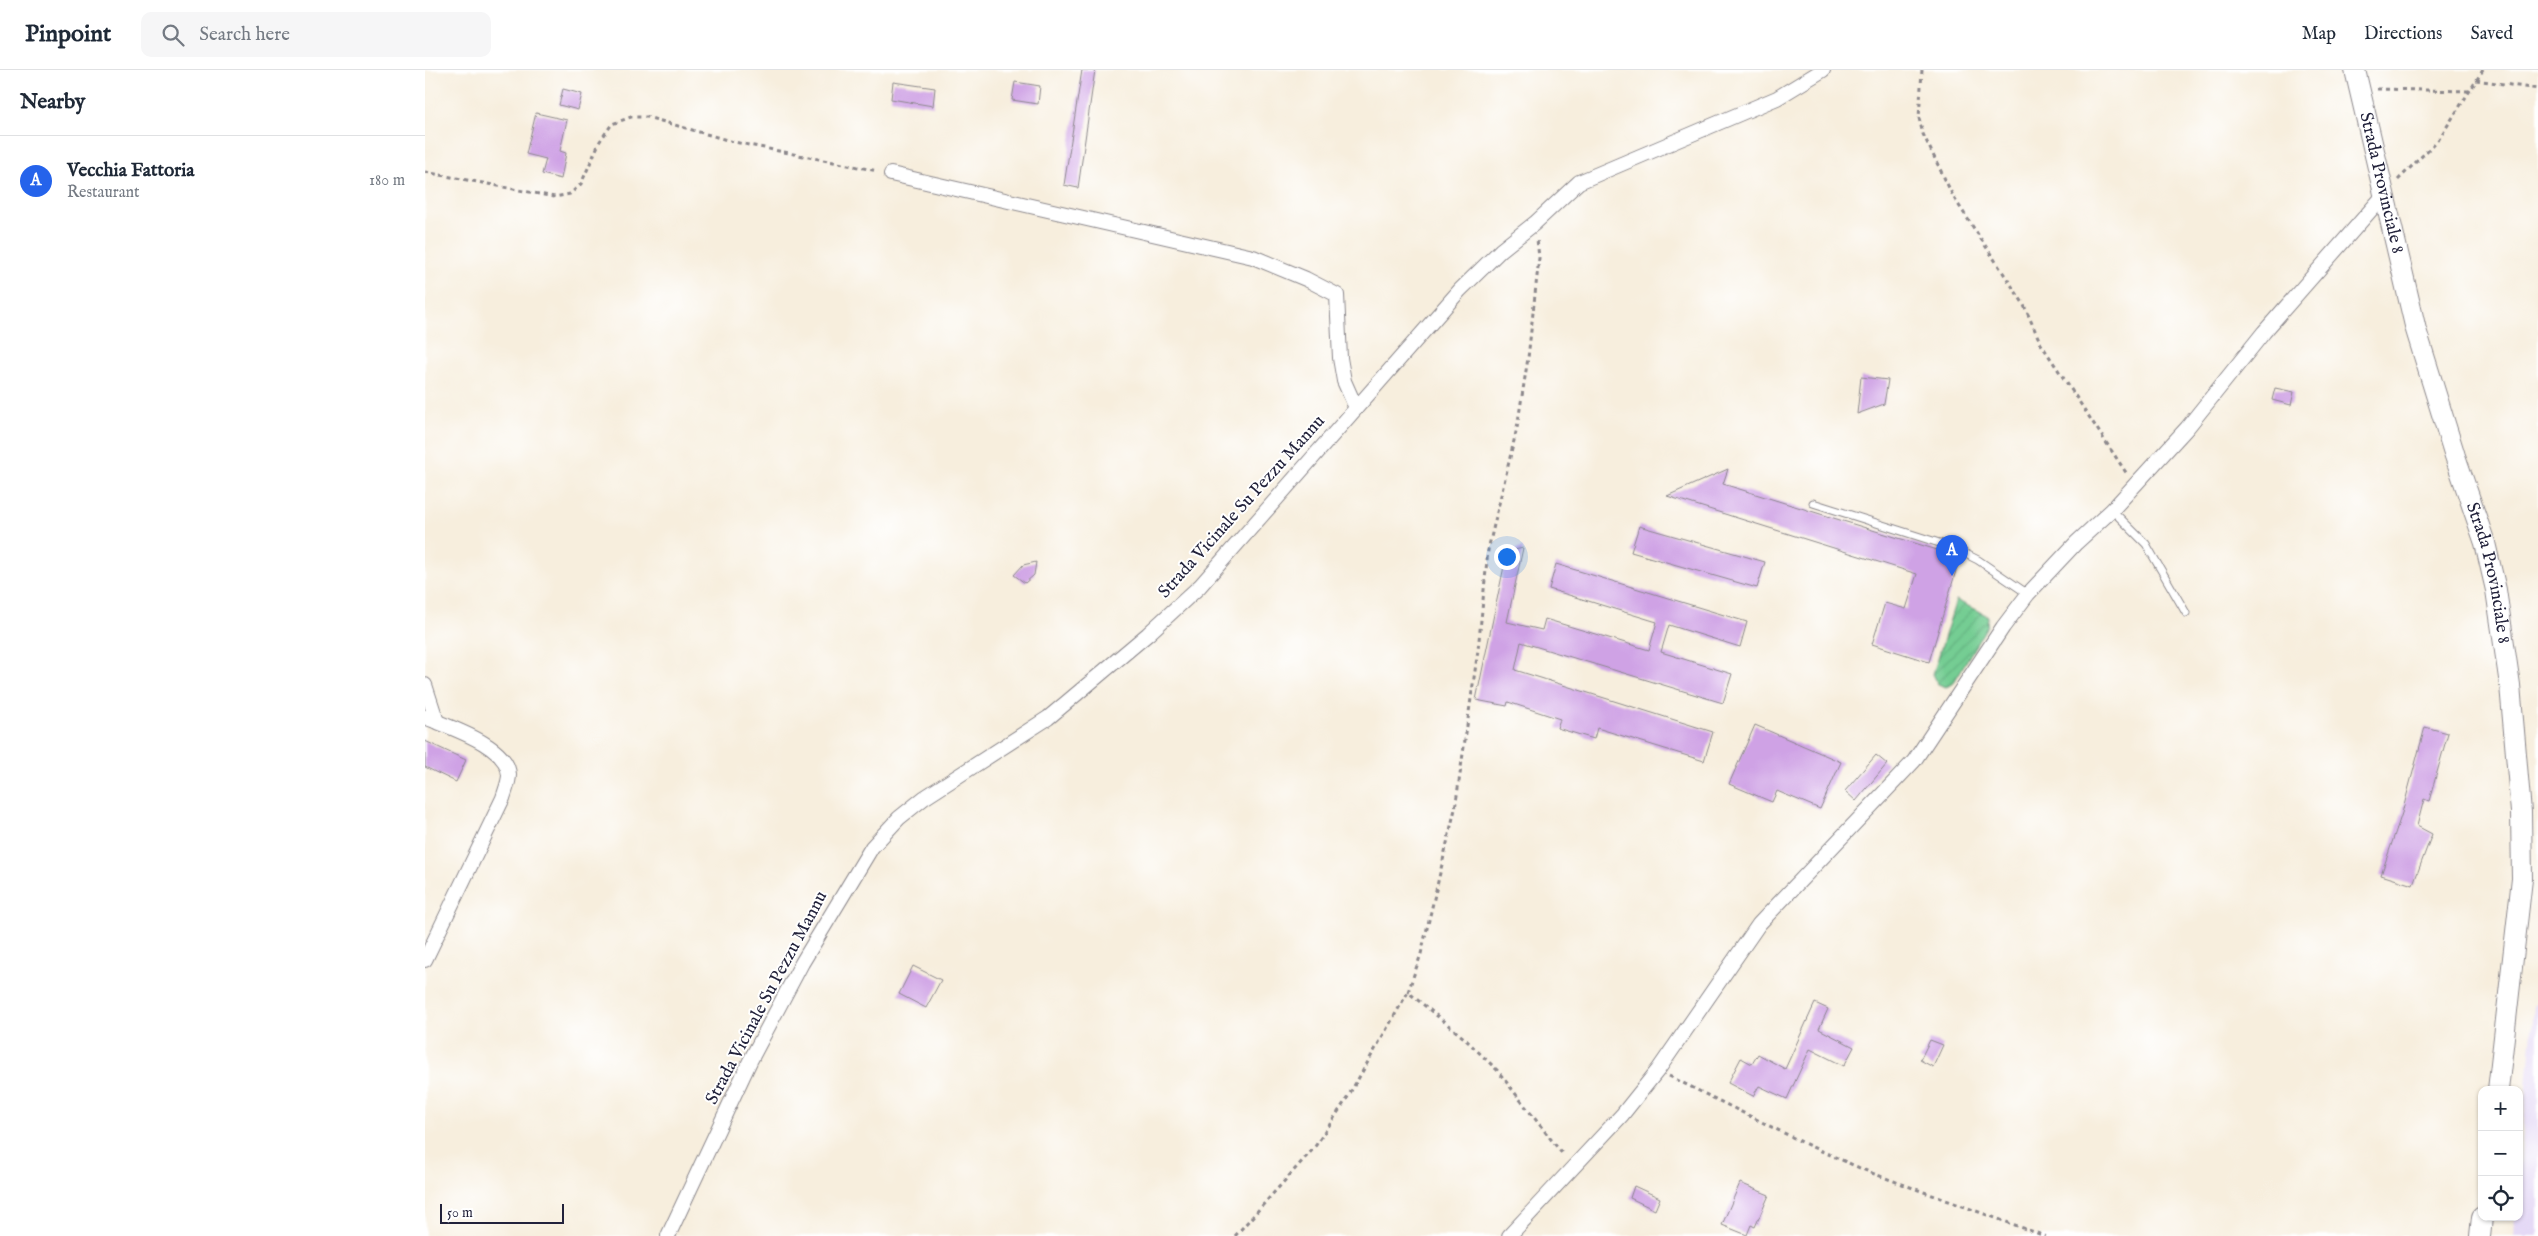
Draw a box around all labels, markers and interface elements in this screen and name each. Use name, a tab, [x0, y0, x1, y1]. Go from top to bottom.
search box	[141, 12, 491, 57]
text: Pinpoint	[25, 19, 111, 50]
icon: search	[159, 21, 187, 49]
text: Search here	[199, 23, 290, 47]
text: Map	[2302, 23, 2336, 46]
text: Directions	[2364, 23, 2442, 46]
text: Saved	[2470, 23, 2513, 46]
text: Nearby	[20, 89, 85, 116]
street label: Strada Provinciale 8	[2354, 110, 2409, 256]
text: Vecchia Fattoria	[67, 159, 194, 183]
text: A	[31, 171, 41, 191]
text: 180 m	[369, 171, 405, 191]
text: Restaurant	[67, 183, 140, 203]
street label: Strada Vicinale Su Pezzu Mannu	[1154, 411, 1330, 603]
street label: Strada Provinciale 8	[2460, 499, 2515, 645]
pin: A	[1936, 535, 1968, 576]
your location	[1494, 544, 1520, 570]
street label: Strada Vicinale Su Pezzu Mannu	[701, 887, 833, 1109]
map controls	[2478, 1086, 2523, 1221]
button: +	[2478, 1086, 2523, 1131]
button: −	[2478, 1131, 2523, 1176]
button: locate	[2478, 1176, 2523, 1221]
scale bar	[440, 1201, 564, 1224]
text: 50 m	[447, 1204, 473, 1222]

